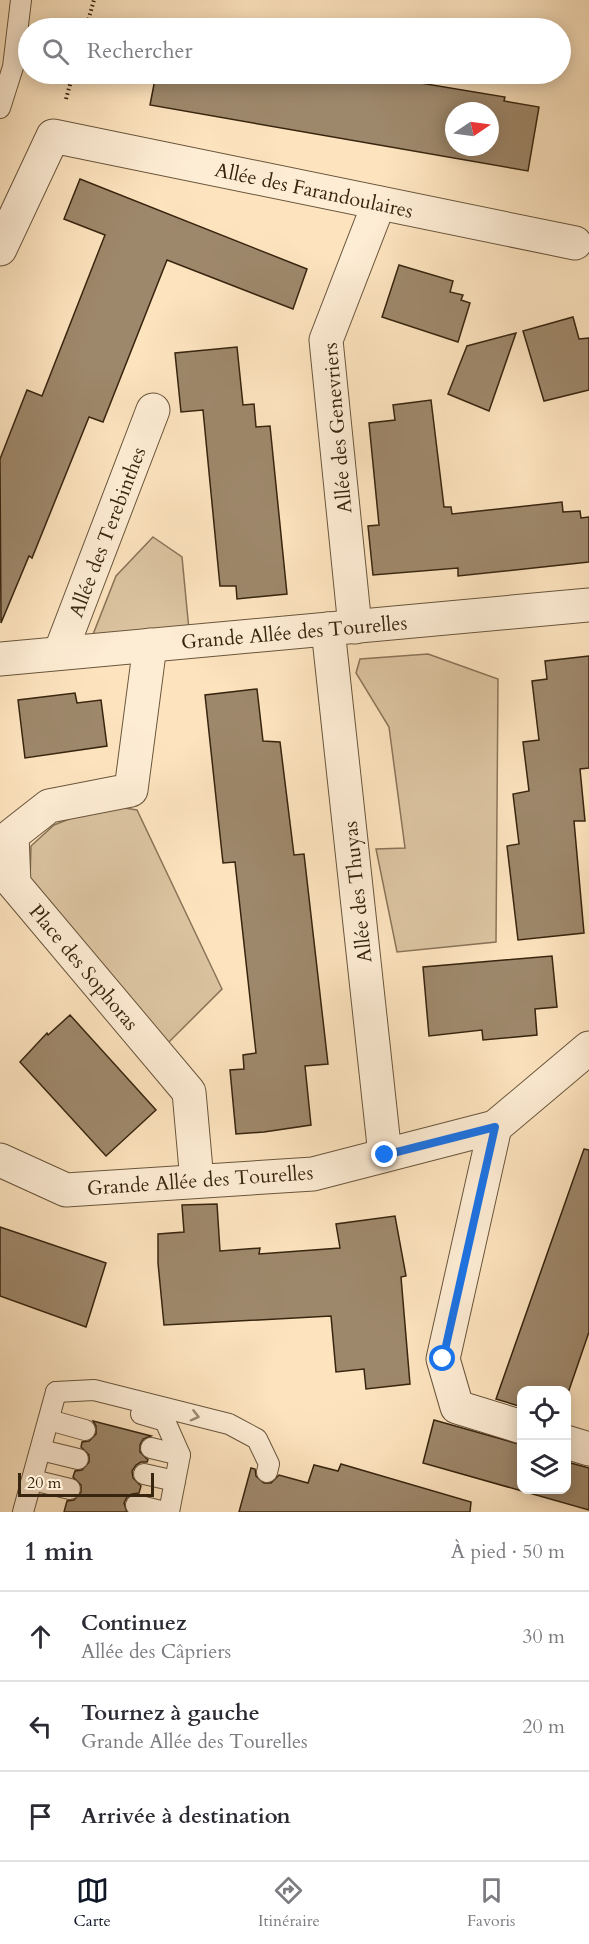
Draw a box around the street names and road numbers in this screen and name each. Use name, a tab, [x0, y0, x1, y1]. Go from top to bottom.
street label: Allée des Farandoulaires	[212, 156, 415, 225]
street label: Allée des Genevriers	[317, 342, 358, 514]
street label: Allée des Terebinthes	[62, 443, 152, 621]
street label: Grande Allée des Tourelles	[180, 609, 408, 656]
street label: Allée des Thuyas	[337, 820, 378, 964]
street label: Place des Sophoras	[23, 899, 144, 1036]
street label: Grande Allée des Tourelles	[86, 1159, 314, 1202]

